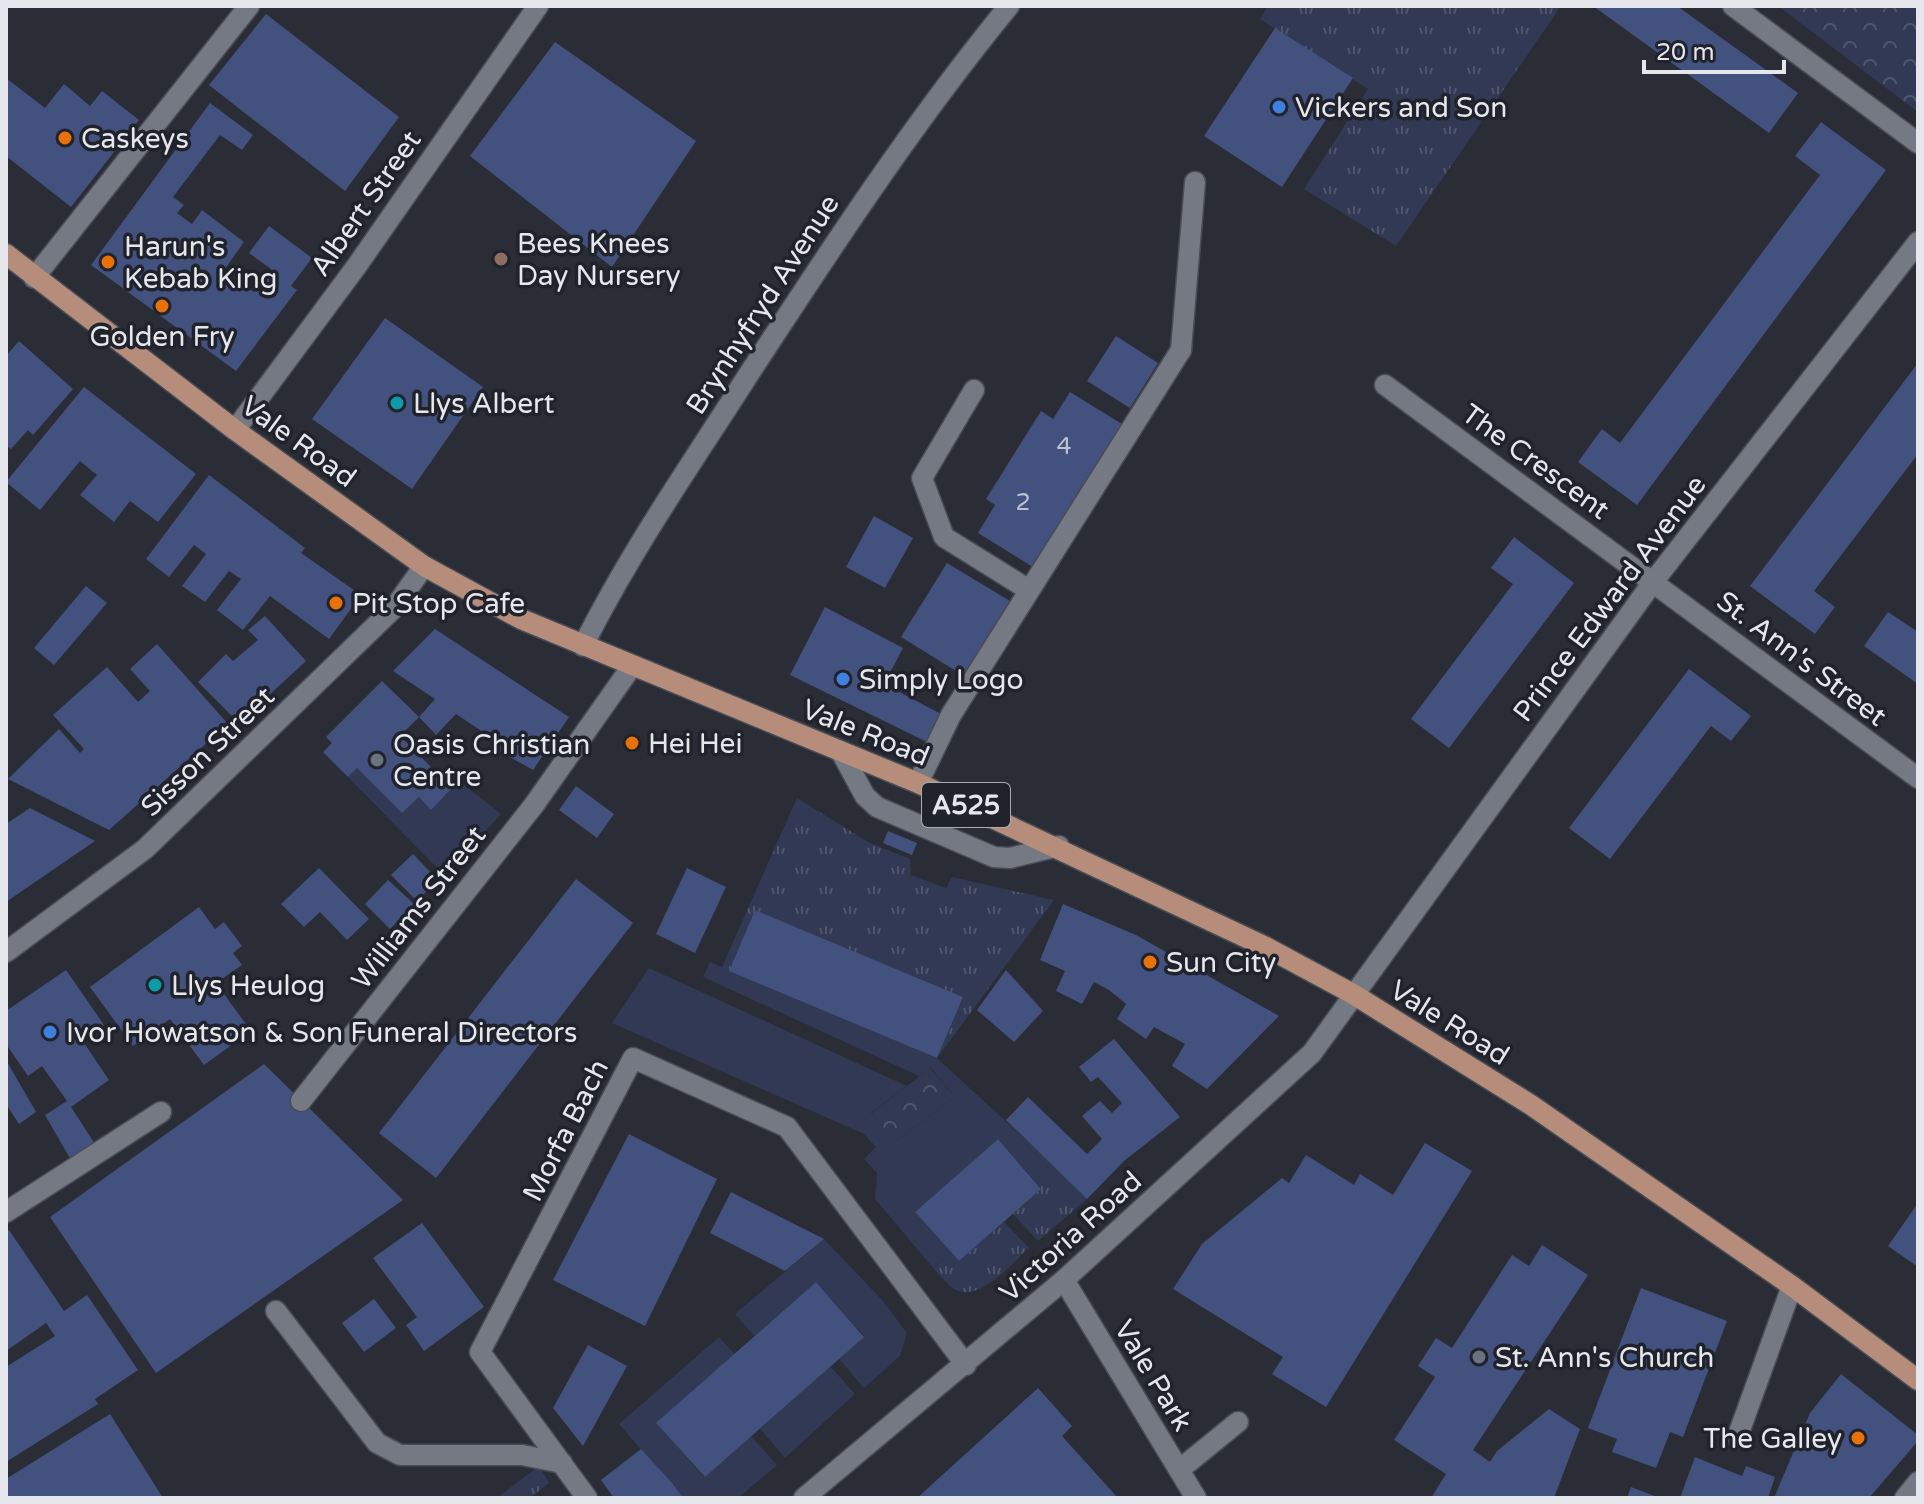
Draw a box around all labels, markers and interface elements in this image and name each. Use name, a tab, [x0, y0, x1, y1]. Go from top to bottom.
scale bar	[1644, 24, 1784, 74]
text: 20 m	[1656, 38, 1714, 67]
place label: Vickers and Son	[1295, 91, 1507, 125]
marker: Vickers and Son	[1270, 98, 1288, 116]
place label: Caskeys	[81, 122, 189, 156]
street label: Albert Street	[303, 124, 429, 283]
marker: Caskeys	[56, 129, 74, 147]
street label: Brynhyfryd Avenue	[679, 188, 847, 421]
place label: Bees Knees Day Nursery	[517, 227, 681, 293]
place label: Harun's Kebab King	[124, 230, 277, 296]
marker: Bees Knees Day Nursery	[492, 250, 510, 268]
marker: Harun's Kebab King	[99, 253, 117, 271]
marker: Golden Fry	[153, 297, 171, 315]
place label: Golden Fry	[89, 320, 235, 354]
place label: Llys Albert	[413, 387, 555, 421]
street label: Vale Road	[234, 389, 363, 495]
marker: Llys Albert	[388, 394, 406, 412]
street label: The Crescent	[1455, 397, 1616, 527]
house number: 4	[1056, 432, 1072, 461]
street label: Prince Edward Avenue	[1506, 469, 1714, 728]
house number: 2	[1015, 488, 1031, 517]
street label: St. Ann's Street	[1710, 584, 1893, 734]
place label: Pit Stop Cafe	[352, 587, 525, 621]
marker: Pit Stop Cafe	[327, 594, 345, 612]
place label: Simply Logo	[859, 663, 1023, 697]
marker: Simply Logo	[834, 670, 852, 688]
street label: Sisson Street	[134, 679, 282, 824]
street label: Vale Road	[797, 692, 934, 774]
place label: Hei Hei	[648, 727, 742, 761]
place label: Oasis Christian Centre	[393, 728, 590, 794]
marker: Hei Hei	[623, 734, 641, 752]
marker: Oasis Christian Centre	[368, 751, 386, 769]
road number: A525	[922, 783, 1010, 827]
street label: Williams Street	[344, 819, 493, 996]
place label: Sun City	[1166, 946, 1276, 980]
marker: Sun City	[1141, 953, 1159, 971]
place label: Llys Heulog	[171, 969, 325, 1003]
street label: Vale Road	[1384, 973, 1515, 1073]
marker: Llys Heulog	[146, 976, 164, 994]
place label: Ivor Howatson & Son Funeral Directors	[66, 1016, 577, 1050]
marker: Ivor Howatson & Son Funeral Directors	[41, 1023, 59, 1041]
street label: Morfa Bach	[516, 1054, 616, 1207]
street label: Victoria Road	[993, 1164, 1149, 1309]
street label: Vale Park	[1107, 1314, 1200, 1437]
place label: St. Ann's Church	[1495, 1341, 1714, 1375]
marker: St. Ann's Church	[1470, 1348, 1488, 1366]
place label: The Galley	[1703, 1422, 1842, 1456]
marker: The Galley	[1849, 1429, 1867, 1447]

